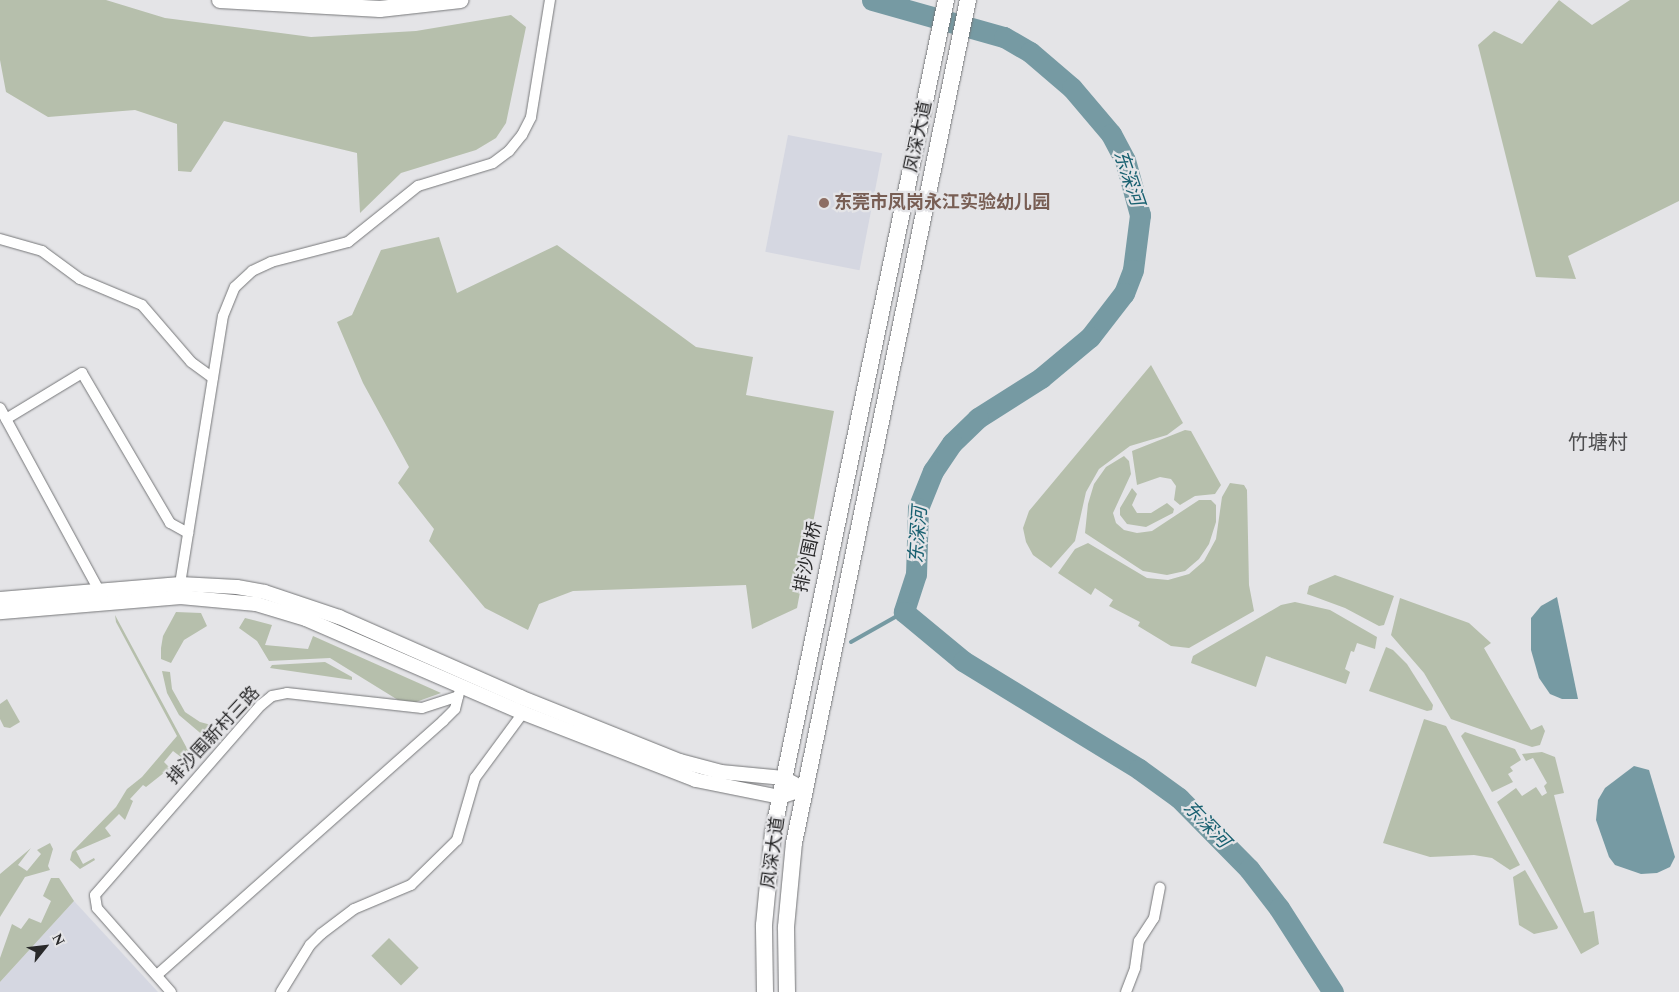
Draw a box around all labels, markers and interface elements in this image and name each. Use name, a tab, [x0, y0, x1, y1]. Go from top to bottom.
street label: 凤深大道	[901, 100, 937, 174]
water label: 东深河	[1108, 147, 1148, 209]
place label: 东莞市凤岗永江实验幼儿园	[834, 192, 1050, 214]
marker: 东莞市凤岗永江实验幼儿园	[818, 197, 830, 209]
district label: 竹塘村	[1568, 431, 1628, 455]
water label: 东深河	[906, 506, 932, 564]
street label: 排沙围桥	[791, 520, 827, 594]
street label: 排沙围新村三路	[163, 683, 265, 789]
water label: 东深河	[1178, 797, 1234, 853]
street label: 凤深大道	[758, 816, 790, 890]
north arrow	[20, 922, 70, 972]
text: N	[47, 929, 71, 950]

